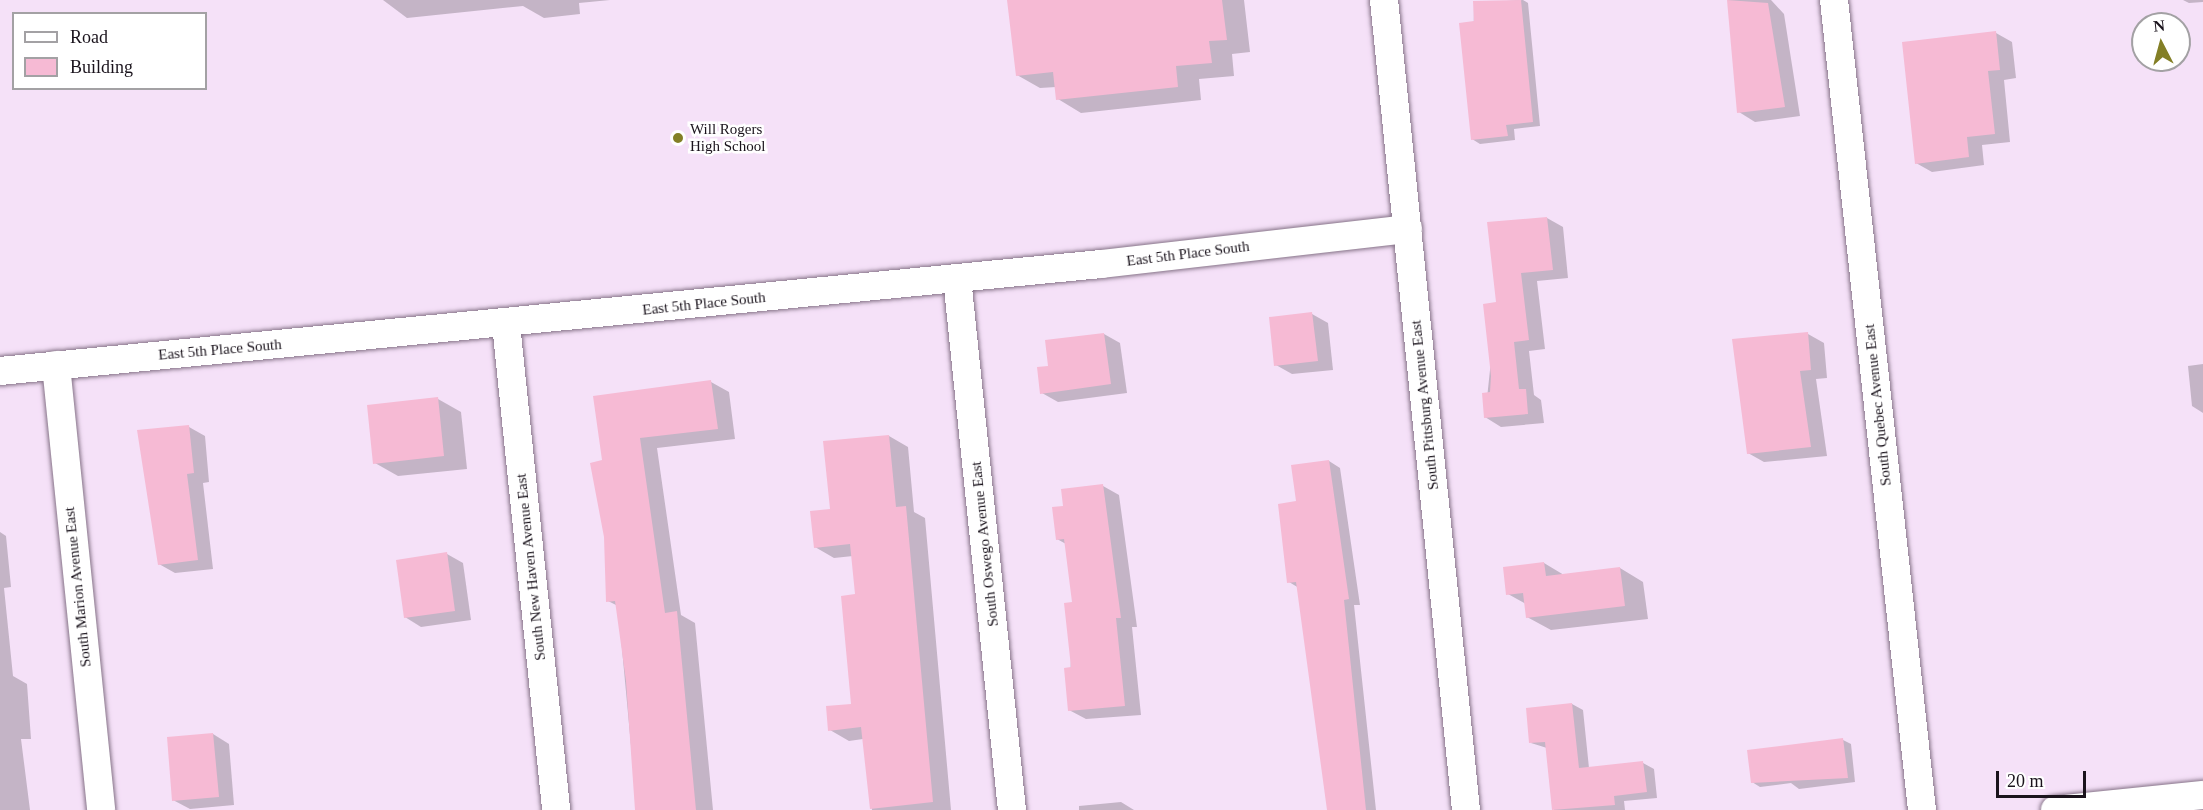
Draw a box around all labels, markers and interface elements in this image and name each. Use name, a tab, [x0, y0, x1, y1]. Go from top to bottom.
legend	[12, 12, 207, 90]
north arrow	[2131, 12, 2191, 72]
text: N	[2153, 17, 2166, 35]
text: Road	[70, 27, 108, 47]
text: Building	[70, 57, 133, 77]
place label: Will Rogers High School	[690, 120, 765, 155]
marker: Will Rogers High School	[671, 131, 685, 145]
street label: East 5th Place South	[1125, 238, 1251, 270]
street label: East 5th Place South	[642, 289, 766, 319]
street label: South Pittsburg Avenue East	[1407, 319, 1443, 491]
street label: South Quebec Avenue East	[1861, 323, 1895, 487]
street label: East 5th Place South	[158, 336, 282, 364]
street label: South Oswego Avenue East	[967, 460, 1003, 628]
street label: South New Haven Avenue East	[512, 472, 550, 662]
street label: South Marion Avenue East	[61, 506, 95, 668]
scale bar	[1999, 759, 2089, 797]
text: 20 m	[2007, 771, 2044, 791]

